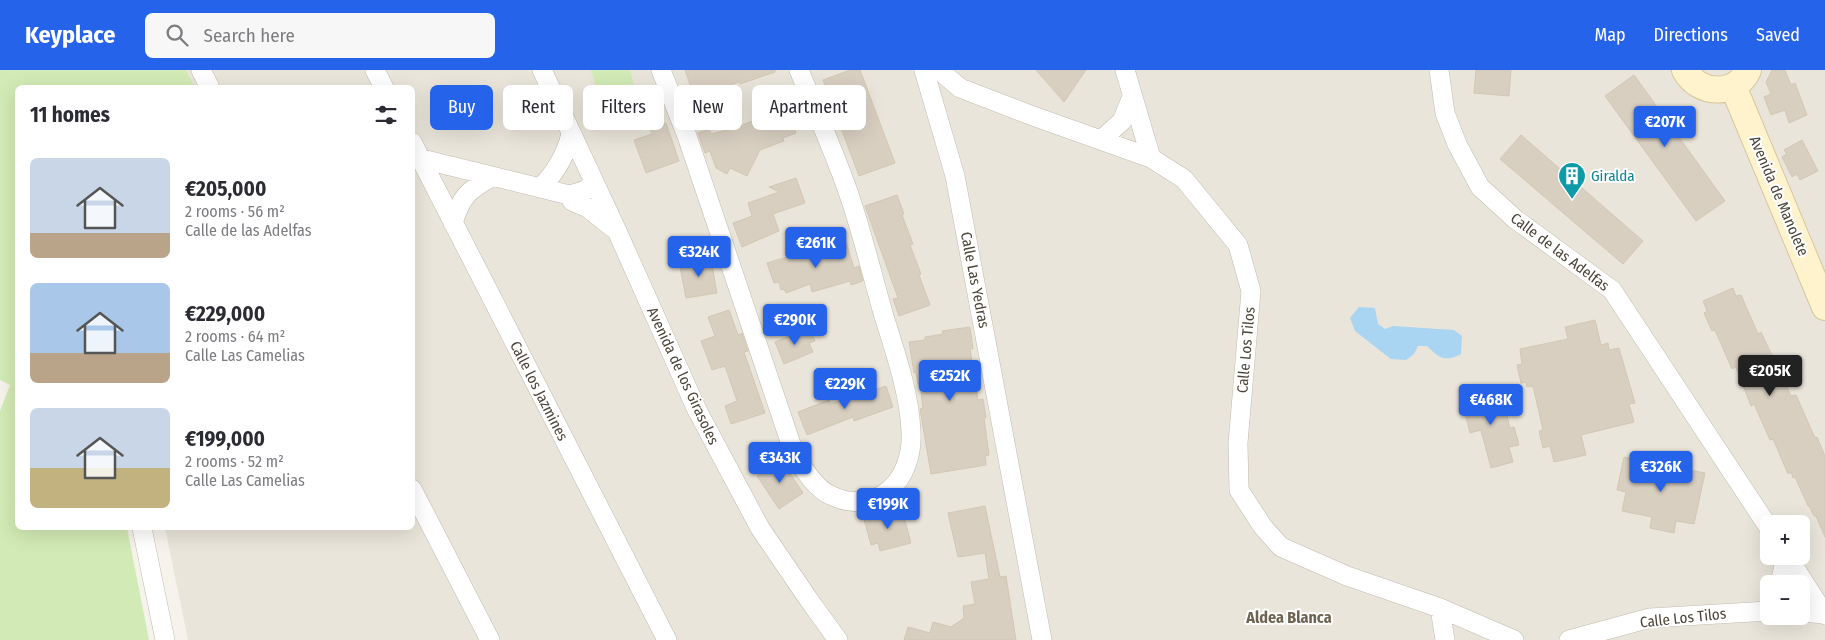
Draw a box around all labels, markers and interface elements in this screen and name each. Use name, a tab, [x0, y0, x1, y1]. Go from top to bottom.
search box	[145, 13, 495, 58]
text: Keyplace	[25, 21, 115, 49]
icon: search	[163, 21, 191, 49]
text: Search here	[203, 24, 295, 47]
text: Map	[1594, 24, 1626, 46]
text: Directions	[1654, 24, 1728, 46]
text: Saved	[1756, 24, 1800, 46]
chip: Buy	[430, 85, 493, 130]
chip: Rent	[503, 85, 573, 130]
chip: Filters	[583, 85, 664, 130]
chip: New	[674, 85, 742, 130]
chip: Apartment	[752, 85, 866, 130]
icon: filters	[372, 101, 400, 129]
text: 11 homes	[30, 102, 110, 128]
pin: €207K	[1630, 106, 1700, 148]
text: €207K	[1645, 112, 1685, 131]
street label: Avenida de Manolete	[1746, 133, 1812, 259]
building icon: Giralda	[1557, 161, 1587, 200]
place label: Giralda	[1591, 167, 1635, 185]
text: €205,000	[185, 176, 266, 202]
icon: home	[70, 178, 130, 238]
text: 2 rooms · 56 m²	[185, 202, 285, 221]
street label: Calle de las Adelfas	[1507, 209, 1613, 295]
text: Calle de las Adelfas	[185, 221, 312, 240]
pin: €261K	[781, 226, 851, 269]
street label: Calle Las Yedras	[957, 230, 993, 330]
text: €261K	[796, 233, 836, 252]
pin: €324K	[664, 236, 734, 278]
text: €324K	[679, 242, 719, 261]
text: €229,000	[185, 301, 265, 327]
icon: home	[70, 303, 130, 363]
street label: Avenida de los Girasoles	[643, 304, 723, 448]
pin: €290K	[760, 304, 830, 346]
street label: Calle Los Tilos	[1233, 306, 1259, 394]
text: €290K	[774, 310, 816, 329]
text: 2 rooms · 64 m²	[185, 327, 285, 346]
street label: Calle los Jazmines	[506, 338, 572, 444]
text: Calle Las Camelias	[185, 346, 305, 365]
pin: €205K	[1735, 354, 1805, 397]
pin: €252K	[915, 360, 985, 402]
text: €205K	[1749, 361, 1791, 380]
text: €252K	[930, 366, 970, 385]
pin: €229K	[810, 368, 880, 410]
text: €229K	[825, 374, 865, 393]
pin: €468K	[1456, 384, 1526, 426]
text: €468K	[1470, 390, 1512, 409]
text: €199,000	[185, 426, 265, 452]
icon: home	[70, 428, 130, 488]
pin: €343K	[745, 442, 815, 484]
text: €343K	[759, 448, 801, 467]
pin: €326K	[1626, 450, 1696, 493]
text: 2 rooms · 52 m²	[185, 452, 284, 471]
text: €326K	[1640, 457, 1682, 476]
text: Calle Las Camelias	[185, 471, 305, 490]
pin: €199K	[853, 488, 923, 530]
text: €199K	[868, 494, 908, 513]
map controls	[1760, 515, 1810, 625]
button: +	[1760, 515, 1810, 565]
button: −	[1760, 575, 1810, 625]
street label: Calle Los Tilos	[1639, 605, 1727, 631]
district label: Aldea Blanca	[1245, 608, 1332, 627]

